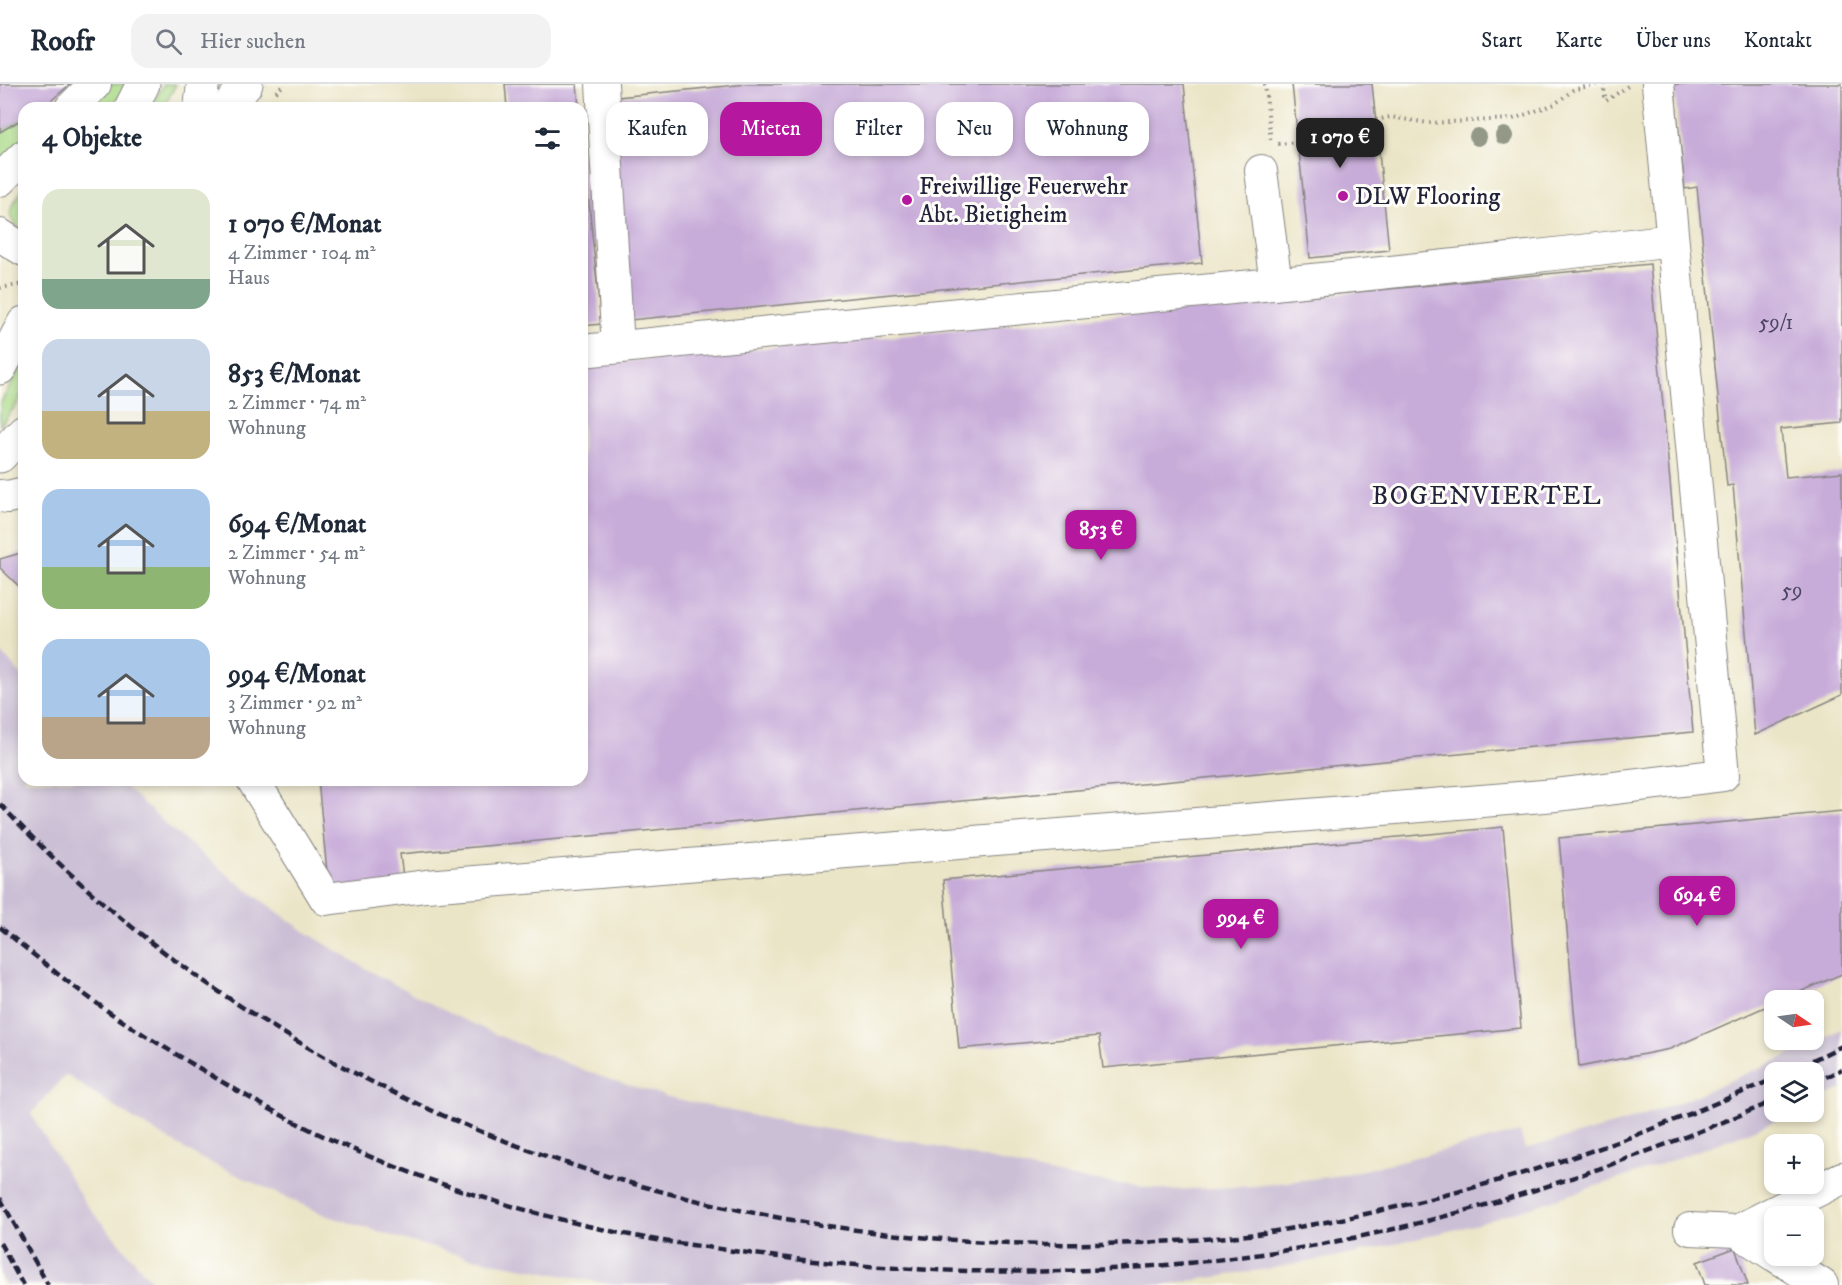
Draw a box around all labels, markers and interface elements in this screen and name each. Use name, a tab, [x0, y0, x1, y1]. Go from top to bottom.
search box	[131, 14, 551, 68]
text: Roofr	[30, 24, 95, 59]
icon: search	[152, 25, 185, 58]
text: Hier suchen	[200, 28, 306, 55]
text: Start	[1481, 28, 1523, 54]
text: Karte	[1556, 28, 1602, 54]
text: Über uns	[1635, 28, 1711, 54]
text: Kontakt	[1744, 28, 1812, 54]
chip: Kaufen	[606, 102, 708, 156]
chip: Mieten	[720, 102, 822, 156]
chip: Filter	[834, 102, 924, 156]
chip: Neu	[936, 102, 1013, 156]
chip: Wohnung	[1025, 102, 1149, 156]
pin: 1 070 €	[1285, 118, 1395, 169]
text: 4 Objekte	[42, 122, 142, 155]
icon: filters	[531, 122, 564, 155]
text: 1 070 €	[1310, 125, 1370, 150]
place label: Freiwillige Feuerwehr Abt. Bietigheim	[919, 172, 1128, 230]
place label: DLW Flooring	[1355, 182, 1501, 212]
marker: DLW Flooring	[1336, 189, 1350, 203]
marker: Freiwillige Feuerwehr Abt. Bietigheim	[900, 193, 914, 207]
text: 1 070 €/Monat	[228, 208, 382, 241]
icon: home	[90, 213, 162, 285]
text: 4 Zimmer · 104 m²	[228, 241, 376, 266]
text: Haus	[228, 266, 270, 291]
house number: 59/1	[1759, 310, 1793, 336]
text: 853 €/Monat	[228, 358, 361, 391]
icon: home	[90, 363, 162, 435]
text: 2 Zimmer · 74 m²	[228, 391, 366, 416]
text: Wohnung	[228, 416, 306, 441]
district label: BOGENVIERTEL	[1372, 480, 1602, 513]
text: 694 €/Monat	[228, 508, 366, 541]
pin: 853 €	[1059, 510, 1143, 561]
icon: home	[90, 513, 162, 585]
text: 853 €	[1079, 517, 1123, 542]
text: 2 Zimmer · 54 m²	[228, 541, 365, 566]
text: Wohnung	[228, 566, 306, 591]
house number: 59	[1782, 578, 1802, 604]
text: 994 €/Monat	[228, 658, 366, 691]
icon: home	[90, 663, 162, 735]
text: 3 Zimmer · 92 m²	[228, 691, 362, 716]
text: Wohnung	[228, 716, 306, 741]
pin: 694 €	[1655, 876, 1739, 927]
text: 694 €	[1673, 883, 1721, 908]
pin: 994 €	[1199, 899, 1283, 950]
text: 994 €	[1217, 906, 1265, 931]
north arrow	[1764, 990, 1824, 1050]
map controls	[1764, 990, 1824, 1266]
button: layers	[1764, 1062, 1824, 1122]
button: +	[1764, 1134, 1824, 1194]
button: −	[1764, 1206, 1824, 1266]

